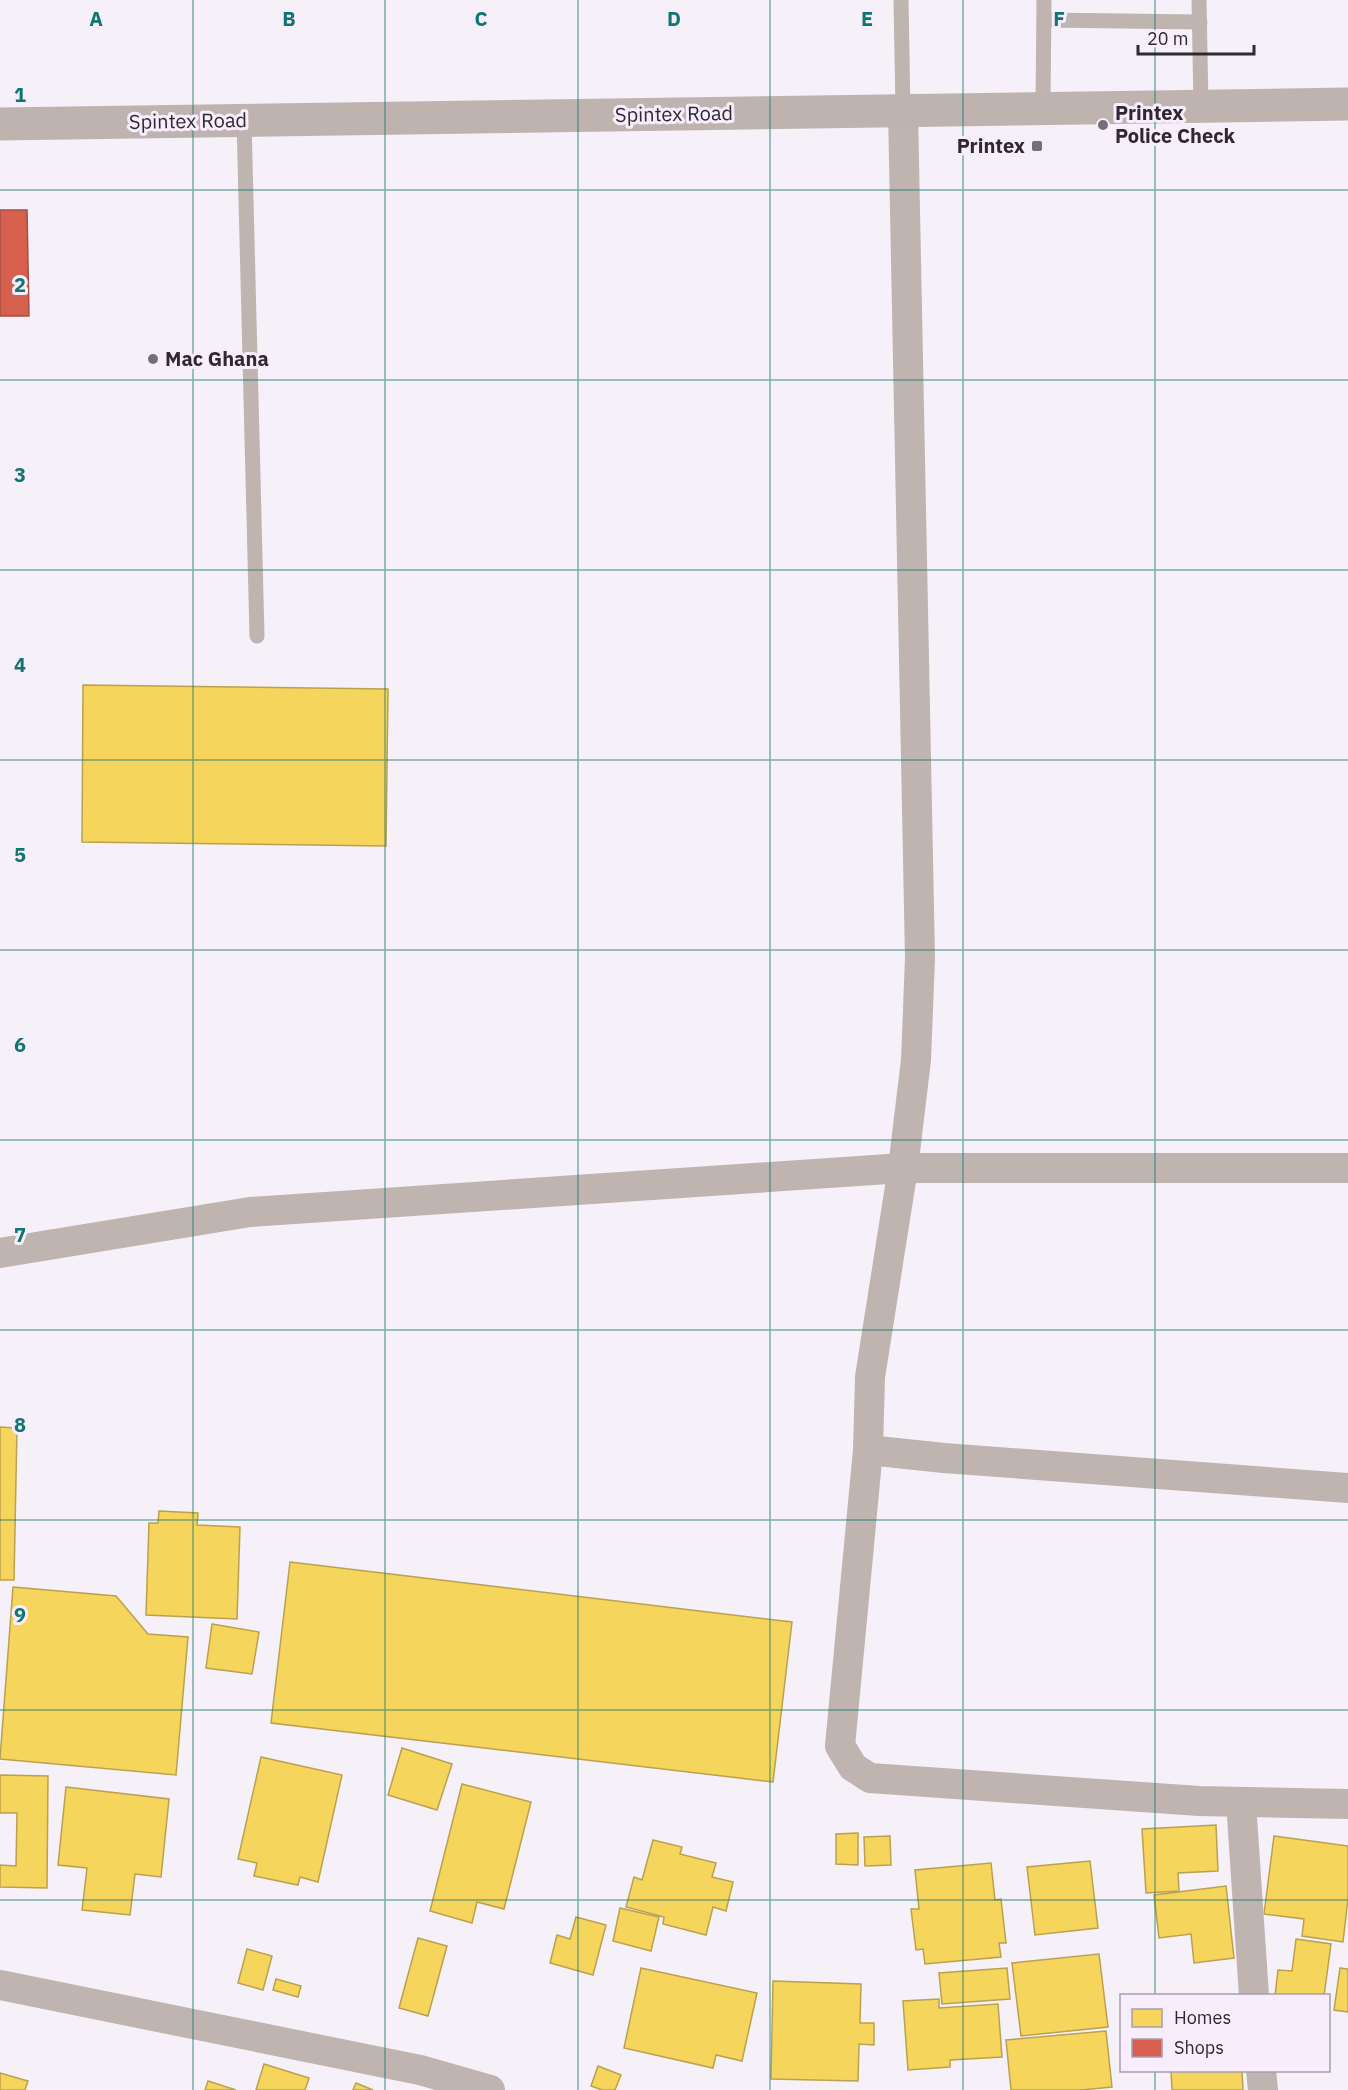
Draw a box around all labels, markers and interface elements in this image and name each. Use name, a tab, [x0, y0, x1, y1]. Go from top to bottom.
text: A	[89, 5, 103, 32]
text: B	[282, 5, 296, 32]
text: C	[474, 5, 488, 32]
text: D	[667, 5, 681, 32]
text: E	[861, 5, 873, 32]
text: F	[1053, 5, 1065, 32]
scale bar	[1138, 18, 1254, 56]
text: 20 m	[1147, 27, 1189, 50]
text: 1	[14, 81, 26, 108]
street label: Spintex Road	[615, 99, 733, 128]
place label: Printex Police Check	[1115, 99, 1236, 149]
street label: Spintex Road	[129, 106, 247, 135]
marker: Printex Police Check	[1096, 118, 1110, 132]
place label: Printex	[957, 132, 1025, 159]
marker: Printex	[1030, 139, 1044, 153]
text: 2	[14, 271, 26, 298]
place label: Mac Ghana	[165, 345, 269, 372]
marker: Mac Ghana	[146, 352, 160, 366]
text: 3	[14, 461, 26, 488]
text: 4	[14, 651, 26, 678]
text: 5	[14, 841, 26, 868]
text: 6	[14, 1031, 26, 1058]
text: 7	[14, 1221, 26, 1248]
text: 8	[14, 1411, 26, 1438]
text: 9	[14, 1601, 26, 1628]
legend	[1120, 1994, 1330, 2072]
text: Homes	[1174, 2006, 1231, 2029]
text: Shops	[1174, 2036, 1224, 2059]

